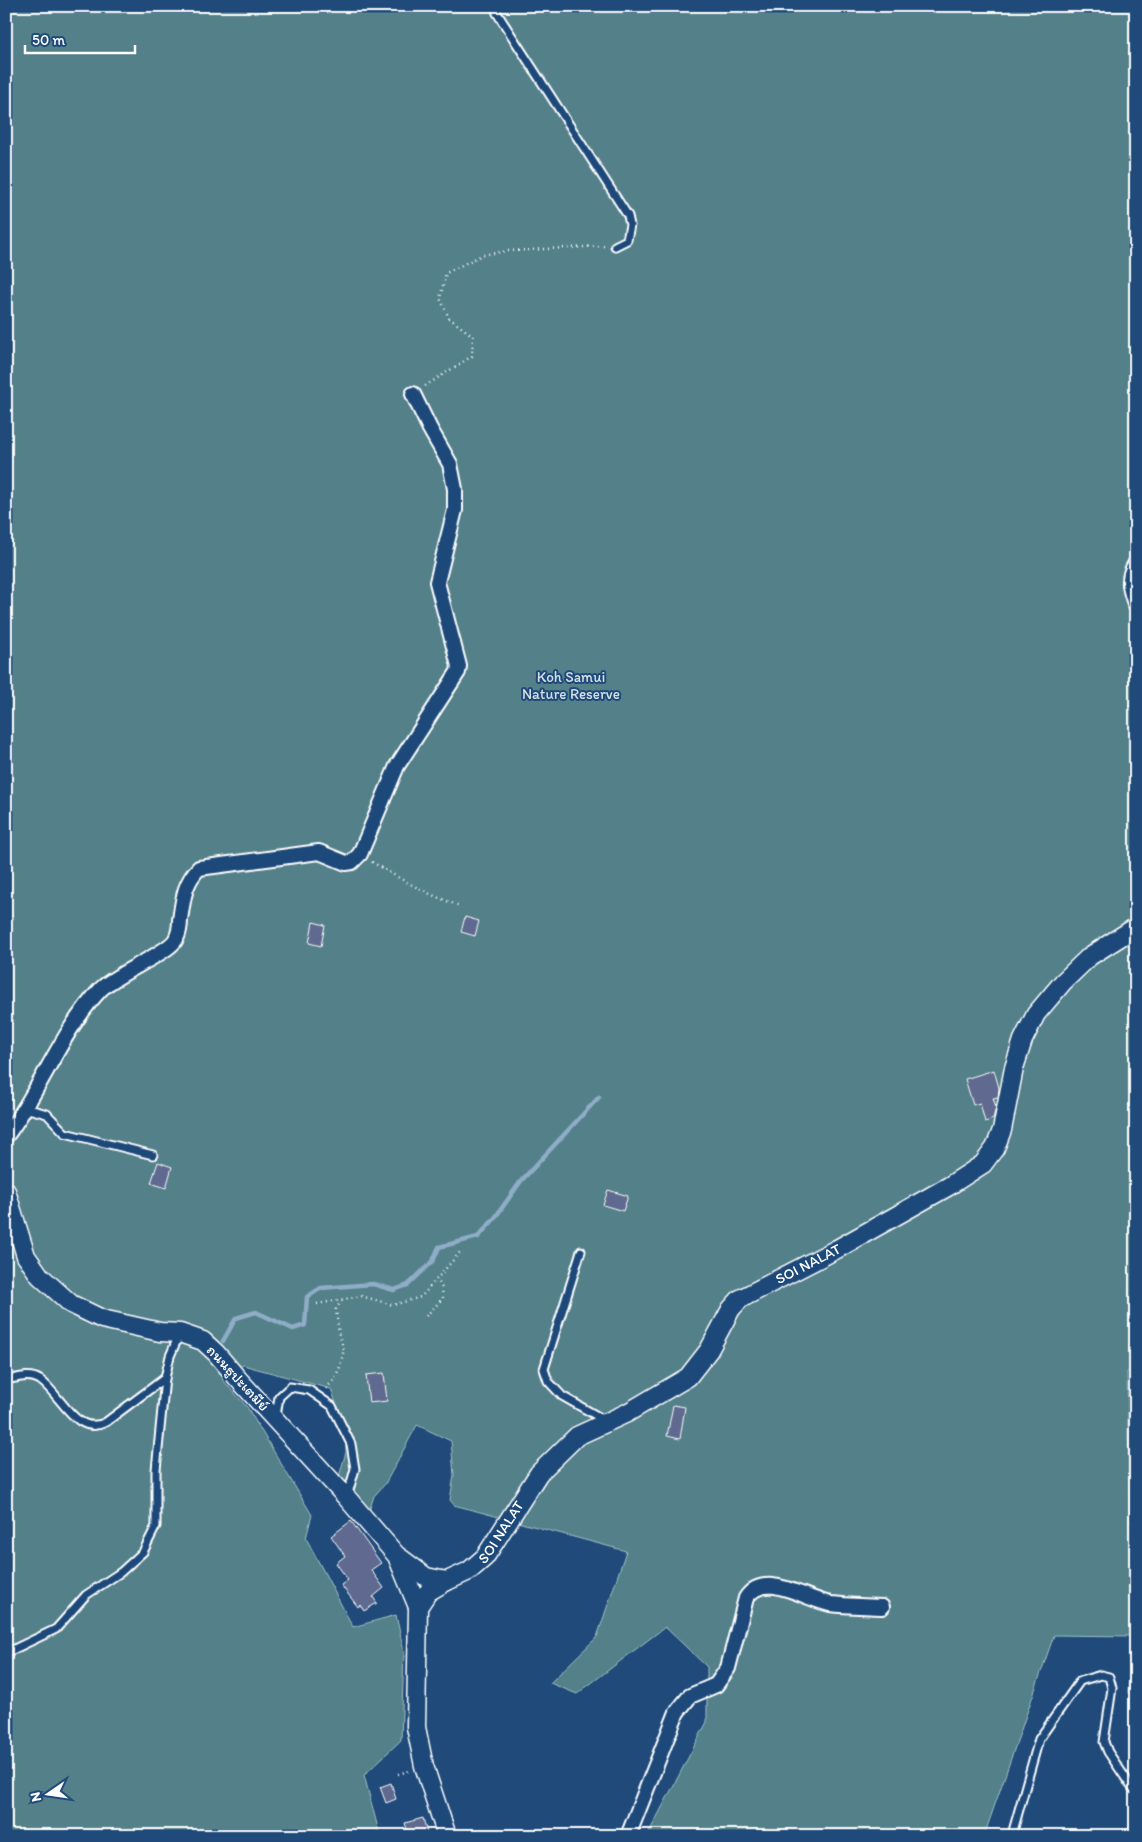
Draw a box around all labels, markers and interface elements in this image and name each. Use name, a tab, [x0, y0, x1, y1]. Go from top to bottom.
scale bar	[25, 22, 135, 54]
text: 50 m	[32, 31, 65, 49]
park label: Koh Samui Nature Reserve	[522, 668, 620, 703]
street label: SOI NALAT	[772, 1239, 844, 1288]
street label: ถนนธูปะเตมีย์	[202, 1341, 273, 1415]
street label: SOI NALAT	[475, 1497, 528, 1568]
north arrow	[22, 1770, 72, 1820]
text: N	[26, 1790, 45, 1803]

